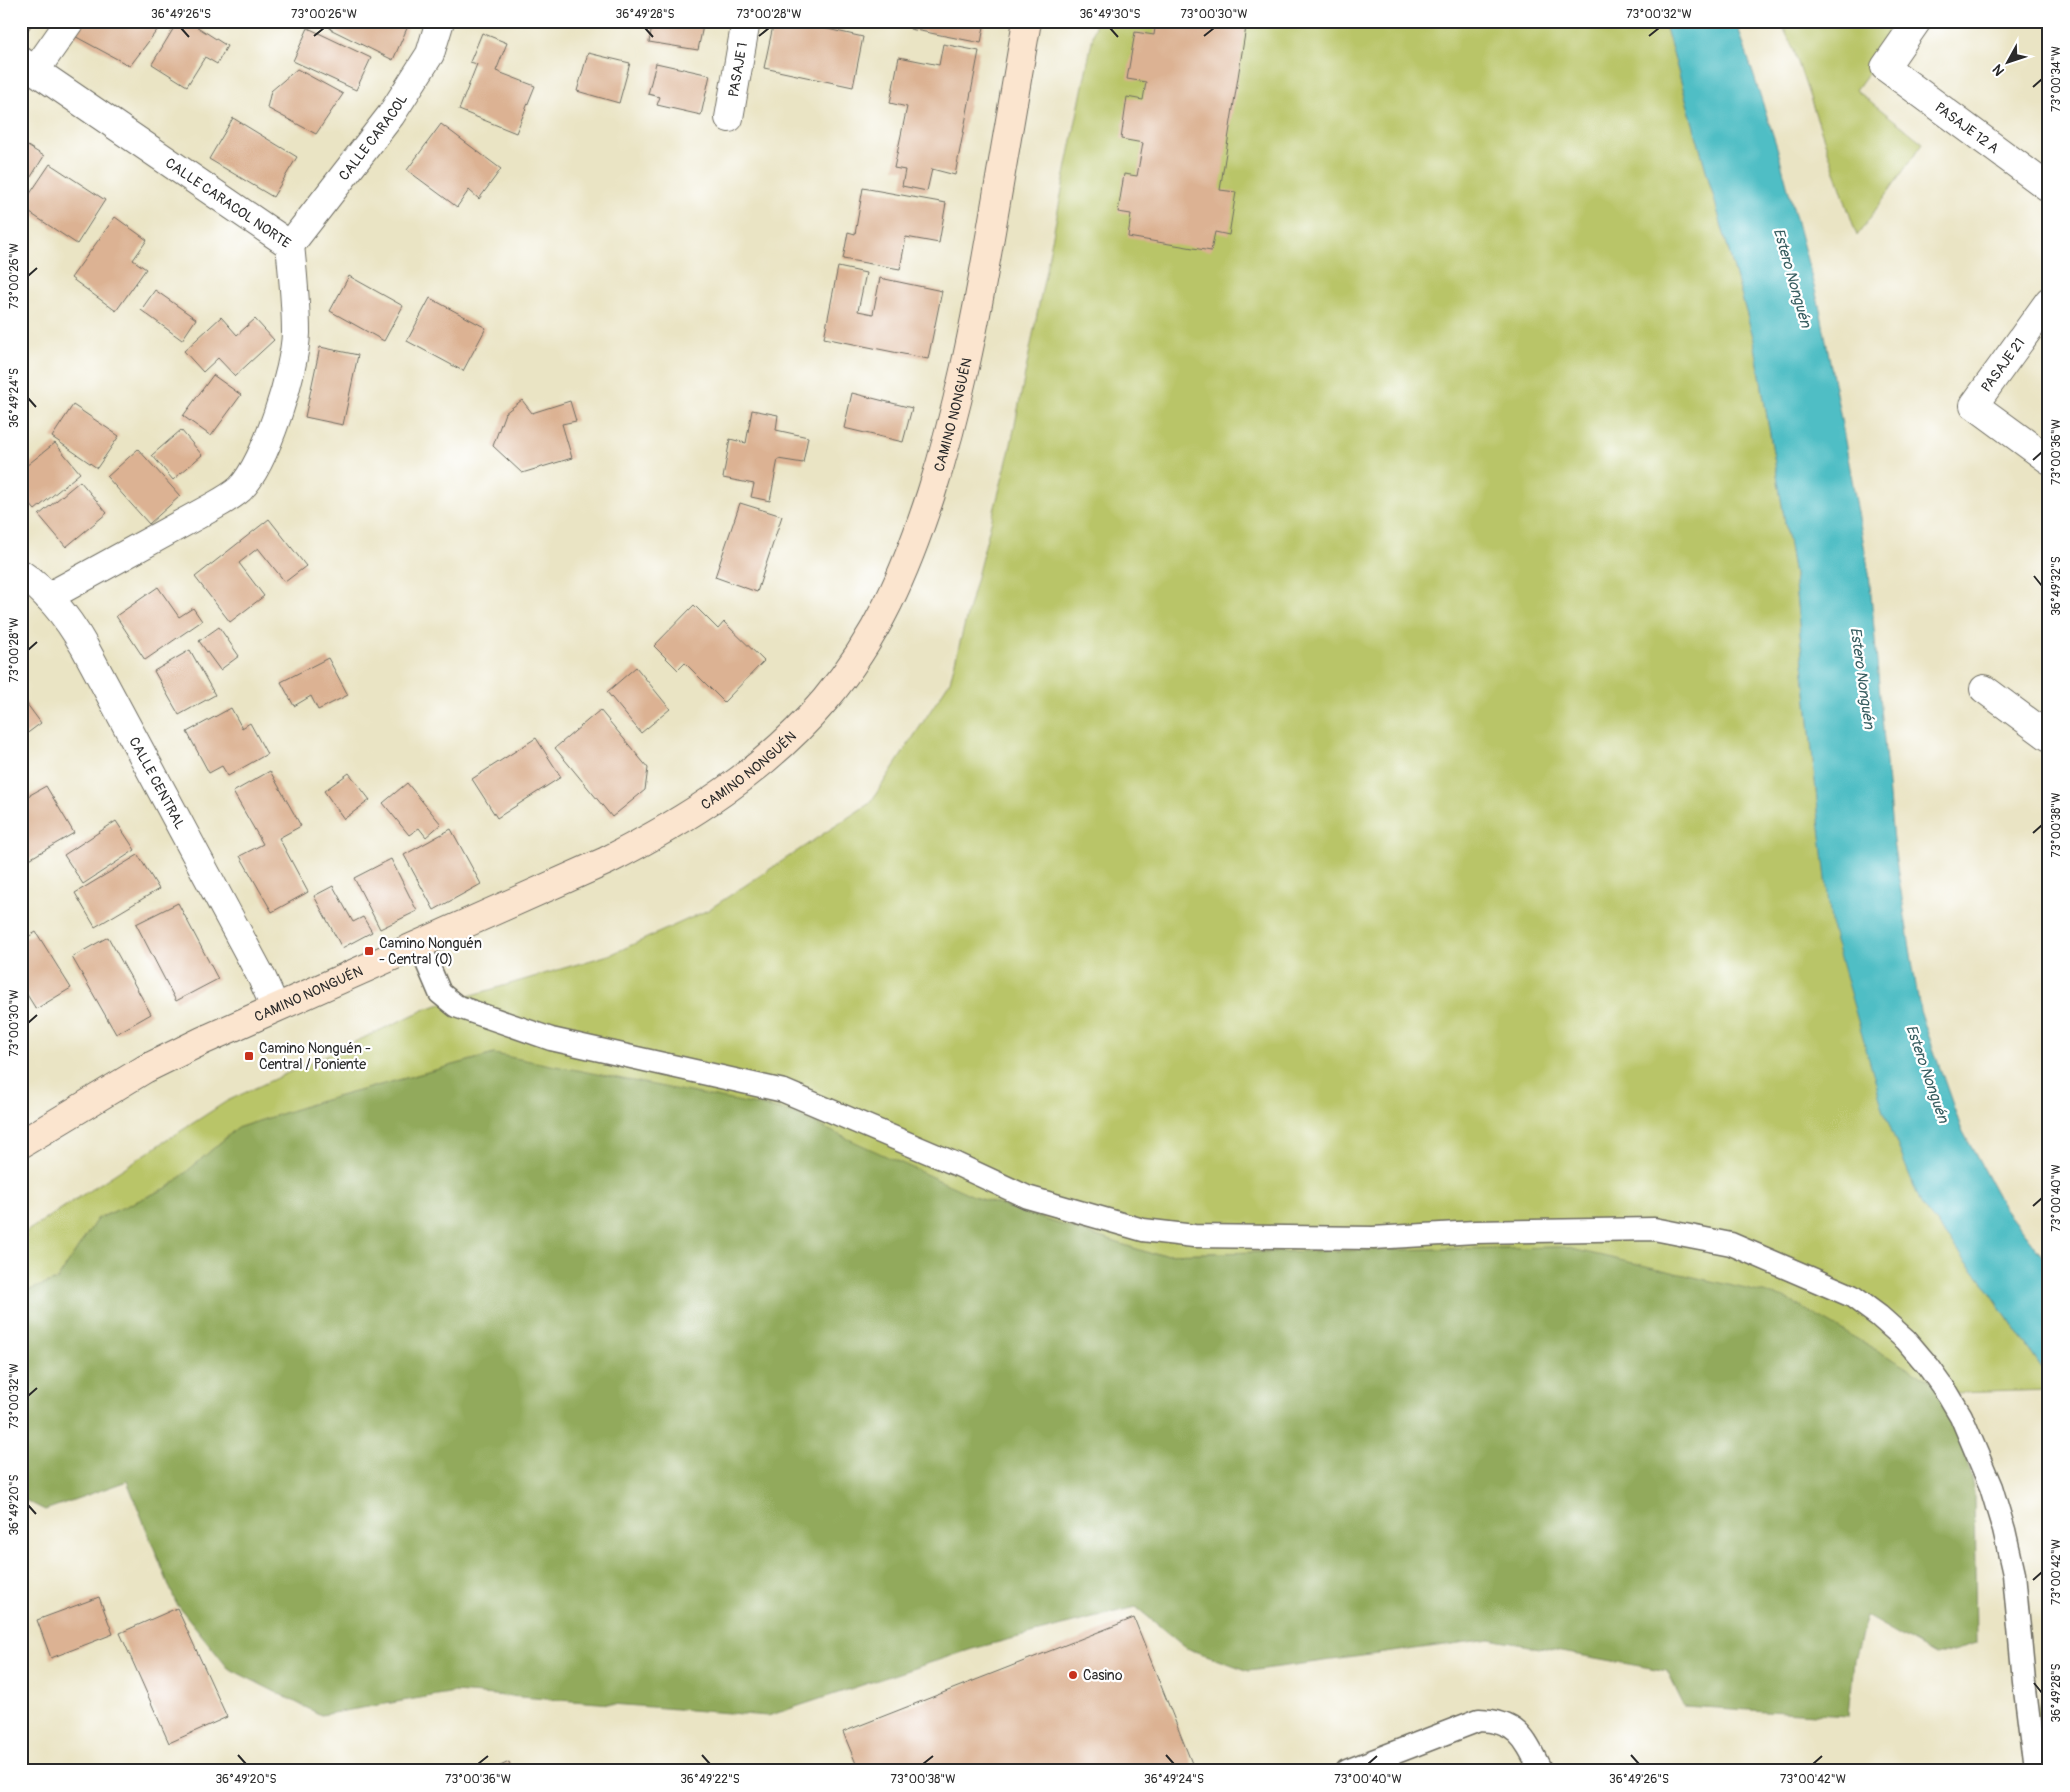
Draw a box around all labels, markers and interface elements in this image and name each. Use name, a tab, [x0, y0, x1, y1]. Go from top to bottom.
text: 36°49'26"S	[151, 7, 211, 22]
text: 73°00'26"W	[291, 7, 357, 22]
text: 36°49'28"S	[615, 7, 675, 22]
text: 73°00'28"W	[737, 7, 801, 22]
text: 36°49'30"S	[1079, 7, 1141, 22]
text: 73°00'30"W	[1180, 7, 1248, 22]
text: 73°00'32"W	[1626, 7, 1692, 22]
north arrow	[1982, 38, 2032, 88]
street label: PASAJE 1	[724, 41, 751, 98]
text: 73°00'34"W	[2049, 46, 2064, 112]
text: N	[1989, 61, 2008, 79]
street label: CALLE CARACOL	[335, 91, 411, 184]
street label: PASAJE 12 A	[1932, 98, 2002, 157]
street label: CALLE CARACOL NORTE	[162, 154, 294, 252]
water label: Estero Nonguén	[1769, 226, 1816, 331]
text: 73°00'26"W	[7, 243, 22, 309]
street label: PASAJE 21	[1978, 335, 2028, 395]
street label: CAMINO NONGUÉN	[930, 356, 975, 474]
text: 36°49'24"S	[7, 368, 22, 428]
text: 73°00'36"W	[2049, 419, 2064, 485]
text: 36°49'32"S	[2049, 556, 2064, 616]
text: 73°00'28"W	[7, 618, 22, 682]
water label: Estero Nonguén	[1845, 626, 1879, 732]
street label: CAMINO NONGUÉN	[698, 727, 800, 813]
street label: CALLE CENTRAL	[126, 734, 189, 832]
text: 73°00'38"W	[2049, 793, 2064, 857]
place label: Camino Nonguén - Central (O)	[379, 935, 482, 968]
marker: Camino Nonguén - Central (O)	[363, 945, 375, 957]
street label: CAMINO NONGUÉN	[252, 962, 365, 1025]
text: 73°00'30"W	[7, 989, 22, 1057]
water label: Estero Nonguén	[1901, 1022, 1953, 1127]
place label: Camino Nonguén - Central / Poniente	[259, 1040, 371, 1073]
marker: Camino Nonguén - Central / Poniente	[243, 1050, 255, 1062]
text: 73°00'40"W	[2049, 1164, 2064, 1232]
text: 73°00'32"W	[7, 1363, 22, 1429]
text: 36°49'20"S	[7, 1474, 22, 1536]
text: 73°00'42"W	[2049, 1539, 2064, 1605]
text: 36°49'28"S	[2049, 1663, 2064, 1723]
place label: Casino	[1083, 1667, 1123, 1684]
marker: Casino	[1067, 1669, 1079, 1681]
text: 36°49'20"S	[215, 1772, 277, 1787]
text: 73°00'36"W	[445, 1772, 511, 1787]
text: 36°49'22"S	[680, 1772, 740, 1787]
text: 73°00'38"W	[891, 1772, 955, 1787]
text: 36°49'24"S	[1144, 1772, 1204, 1787]
text: 73°00'40"W	[1334, 1772, 1402, 1787]
text: 36°49'26"S	[1609, 1772, 1669, 1787]
text: 73°00'42"W	[1780, 1772, 1846, 1787]

